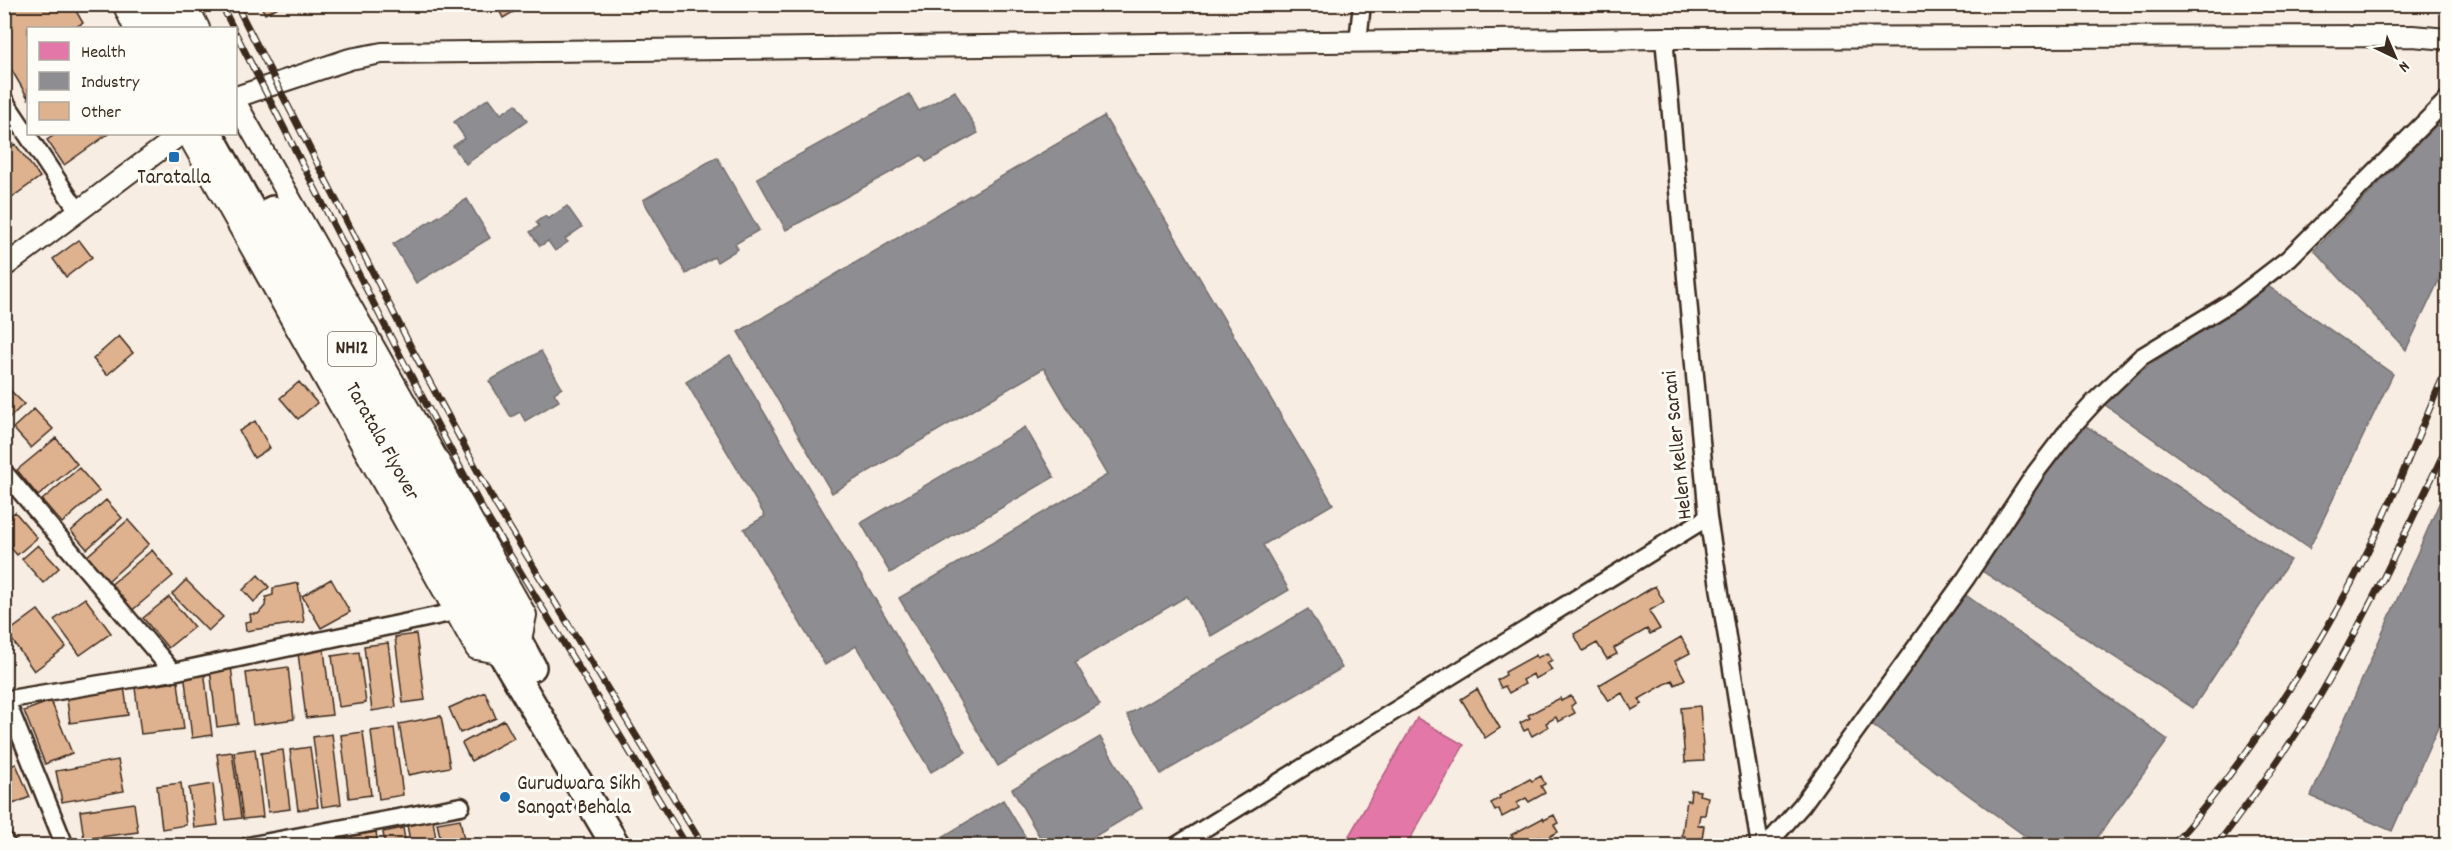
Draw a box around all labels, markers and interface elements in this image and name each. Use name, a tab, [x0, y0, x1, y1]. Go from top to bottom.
legend	[27, 27, 237, 135]
north arrow	[2365, 27, 2425, 87]
text: Health	[81, 41, 126, 66]
text: N	[2393, 55, 2415, 77]
text: Industry	[81, 71, 140, 96]
text: Other	[81, 101, 121, 126]
marker: Taratalla	[167, 150, 181, 164]
place label: Taratalla	[137, 164, 212, 194]
road number: NH12	[328, 332, 376, 366]
street label: Helen Keller Sarani	[1656, 369, 1702, 521]
street label: Taratala Flyover	[336, 377, 426, 507]
place label: Gurudwara Sikh Sangat Behala	[517, 770, 641, 824]
marker: Gurudwara Sikh Sangat Behala	[498, 790, 512, 804]

